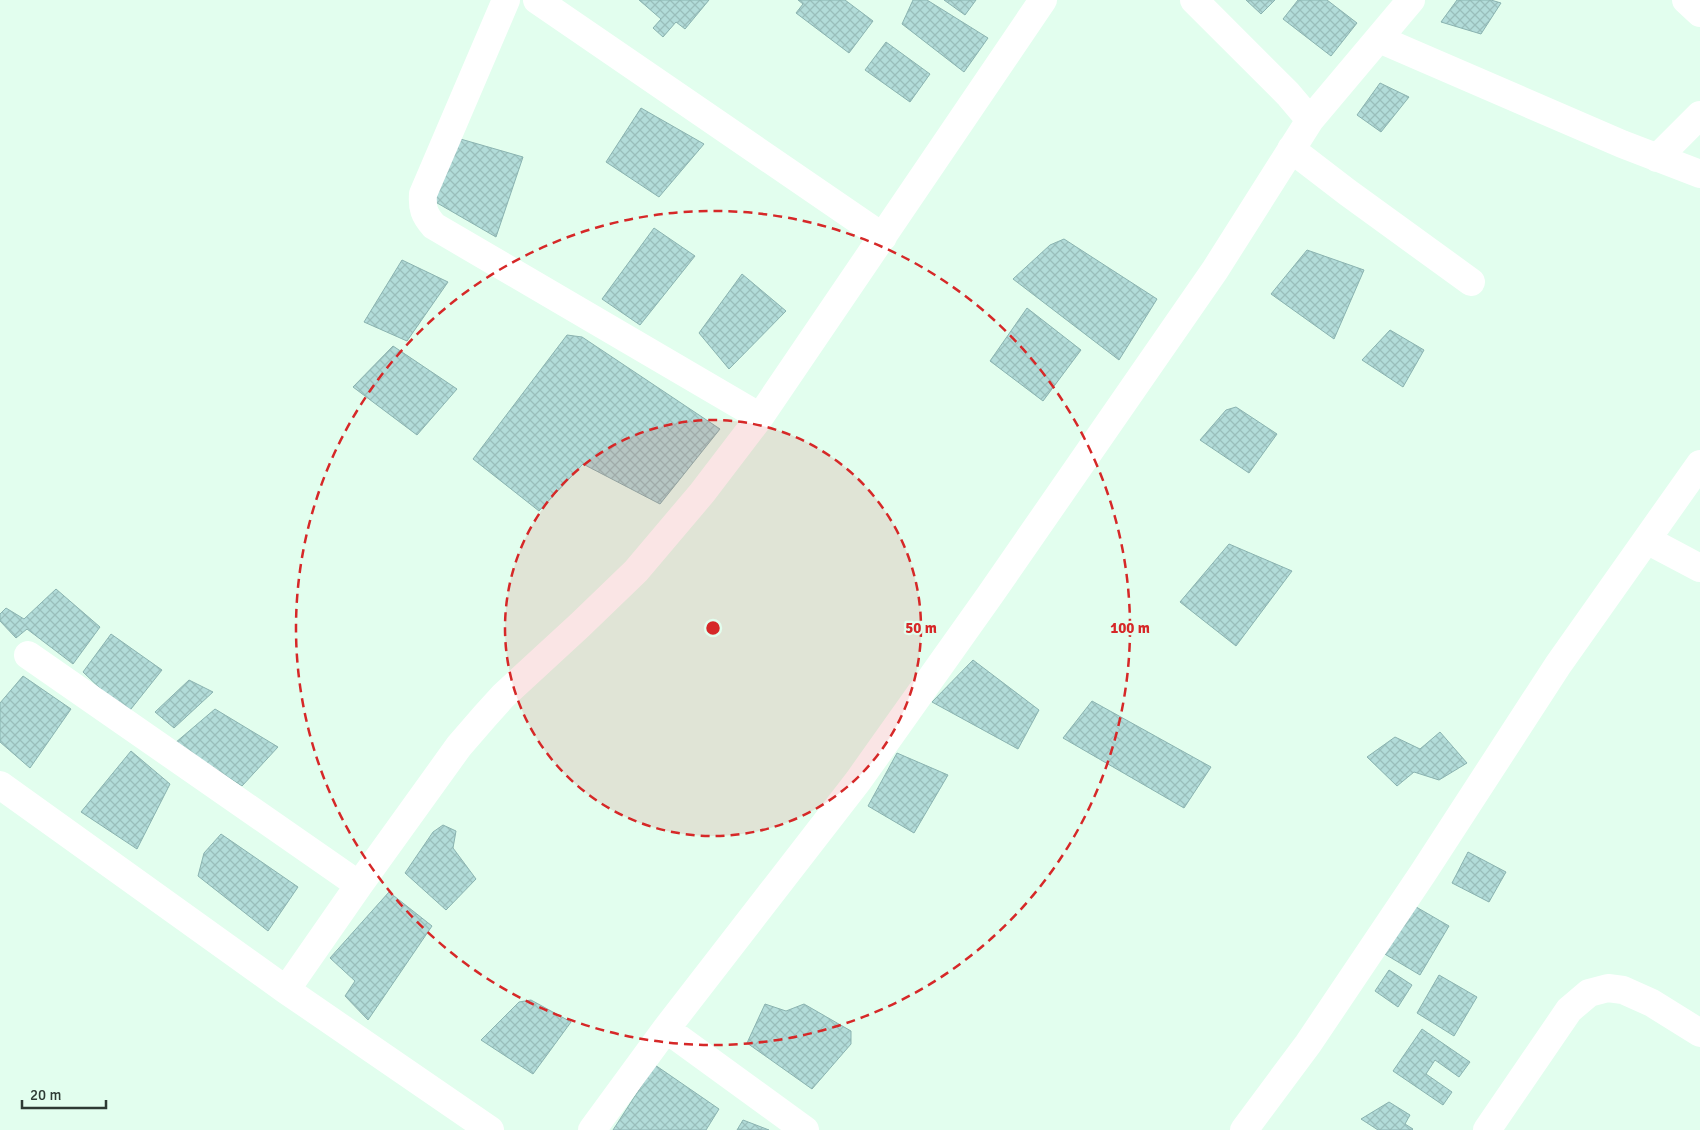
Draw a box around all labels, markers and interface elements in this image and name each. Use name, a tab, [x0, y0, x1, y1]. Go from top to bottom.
centre of rings	[704, 619, 722, 637]
text: 50 m	[905, 619, 937, 637]
text: 100 m	[1110, 619, 1150, 637]
scale bar	[22, 1078, 106, 1110]
text: 20 m	[30, 1086, 61, 1104]

